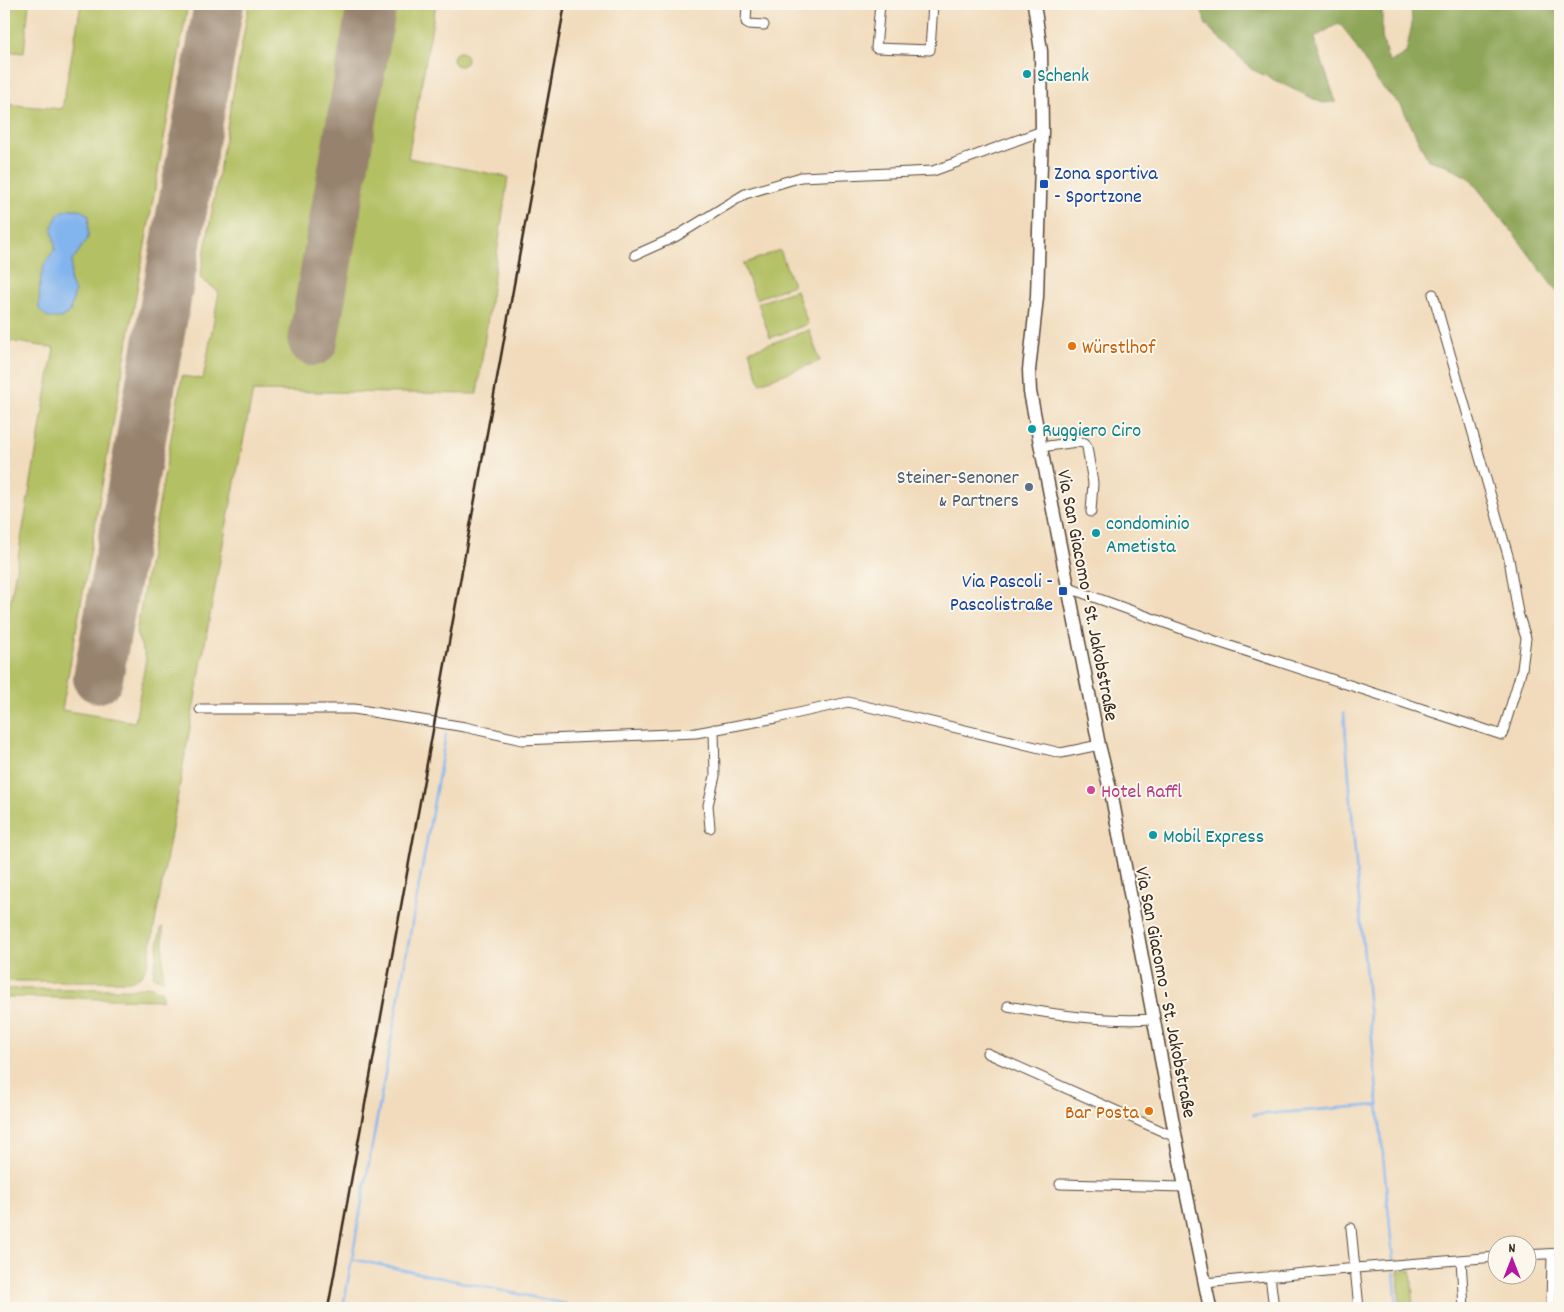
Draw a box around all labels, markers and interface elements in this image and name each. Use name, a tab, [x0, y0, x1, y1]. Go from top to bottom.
place label: Schenk	[1037, 63, 1089, 91]
marker: Schenk	[1021, 68, 1033, 80]
place label: Zona sportiva - Sportzone	[1054, 161, 1158, 212]
marker: Zona sportiva - Sportzone	[1038, 178, 1050, 190]
place label: Würstlhof	[1082, 335, 1156, 363]
marker: Würstlhof	[1066, 340, 1078, 352]
place label: Ruggiero Ciro	[1042, 418, 1141, 446]
marker: Ruggiero Ciro	[1026, 423, 1038, 435]
place label: Steiner-Senoner & Partners	[897, 465, 1020, 516]
street label: Via San Giacomo - St. Jakobstraße	[1048, 468, 1124, 724]
marker: Steiner-Senoner & Partners	[1023, 481, 1035, 493]
place label: condominio Ametista	[1106, 511, 1190, 562]
marker: condominio Ametista	[1090, 527, 1102, 539]
place label: Via Pascoli - Pascolistraße	[950, 569, 1053, 620]
marker: Via Pascoli - Pascolistraße	[1057, 585, 1069, 597]
place label: Hotel Raffl	[1101, 779, 1182, 807]
marker: Hotel Raffl	[1085, 784, 1097, 796]
place label: Mobil Express	[1163, 824, 1264, 852]
marker: Mobil Express	[1147, 829, 1159, 841]
street label: Via San Giacomo - St. Jakobstraße	[1126, 865, 1202, 1121]
place label: Bar Posta	[1065, 1100, 1140, 1128]
marker: Bar Posta	[1143, 1105, 1155, 1117]
north arrow	[1486, 1234, 1536, 1284]
text: N	[1509, 1239, 1516, 1259]

